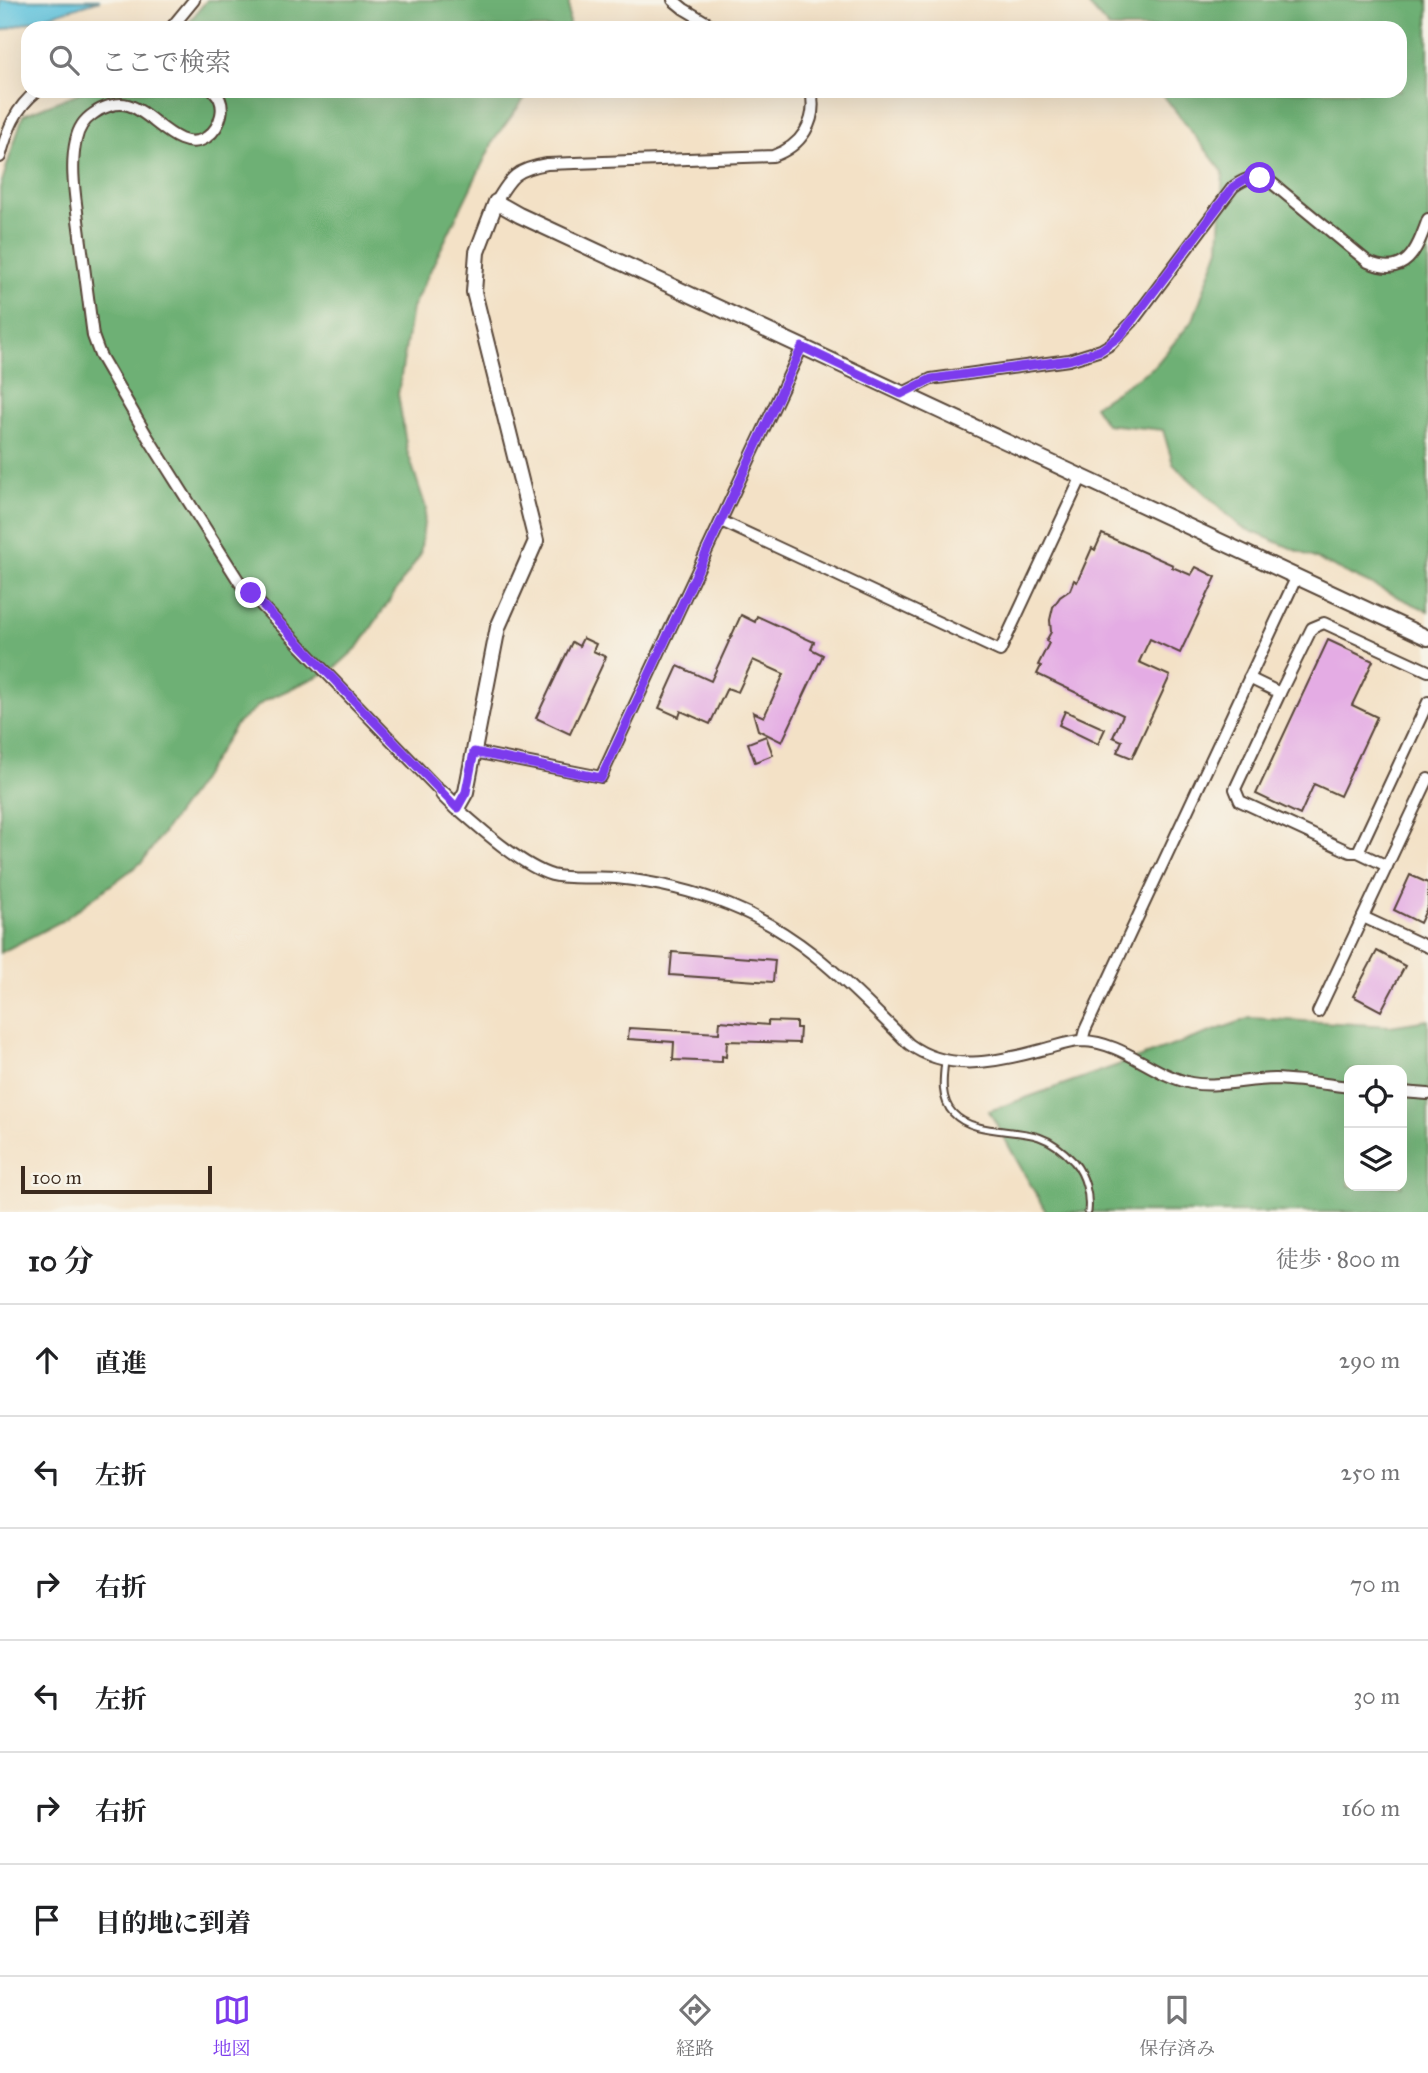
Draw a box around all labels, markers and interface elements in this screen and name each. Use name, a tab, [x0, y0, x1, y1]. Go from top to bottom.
search box	[21, 21, 1407, 98]
icon: search	[45, 41, 83, 79]
text: ここで検索	[101, 46, 231, 78]
route start	[1244, 162, 1275, 193]
route end	[235, 577, 266, 608]
map controls	[1344, 1065, 1407, 1191]
button: locate	[1344, 1065, 1407, 1128]
button: layers	[1344, 1128, 1407, 1191]
scale bar	[21, 1163, 212, 1195]
text: 100 m	[32, 1166, 82, 1189]
text: 10 分	[28, 1243, 94, 1279]
text: 徒歩 · 800 m	[1276, 1245, 1400, 1273]
icon: ahead	[28, 1341, 66, 1379]
text: 290 m	[1339, 1346, 1400, 1374]
text: 直進	[95, 1347, 147, 1379]
icon: left	[28, 1453, 66, 1491]
text: 250 m	[1340, 1458, 1400, 1486]
text: 左折	[95, 1459, 147, 1491]
icon: right	[28, 1565, 66, 1603]
text: 70 m	[1350, 1570, 1400, 1598]
text: 右折	[95, 1571, 147, 1603]
icon: left	[28, 1677, 66, 1715]
text: 30 m	[1353, 1682, 1400, 1710]
text: 左折	[95, 1683, 147, 1715]
icon: right	[28, 1789, 66, 1827]
text: 160 m	[1342, 1794, 1400, 1822]
text: 右折	[95, 1795, 147, 1827]
icon: arrive	[28, 1901, 66, 1939]
text: 目的地に到着	[95, 1907, 251, 1939]
tab: 地図	[213, 1991, 251, 2060]
tab: 経路	[676, 1991, 714, 2060]
tab: 保存済み	[1139, 1991, 1215, 2060]

